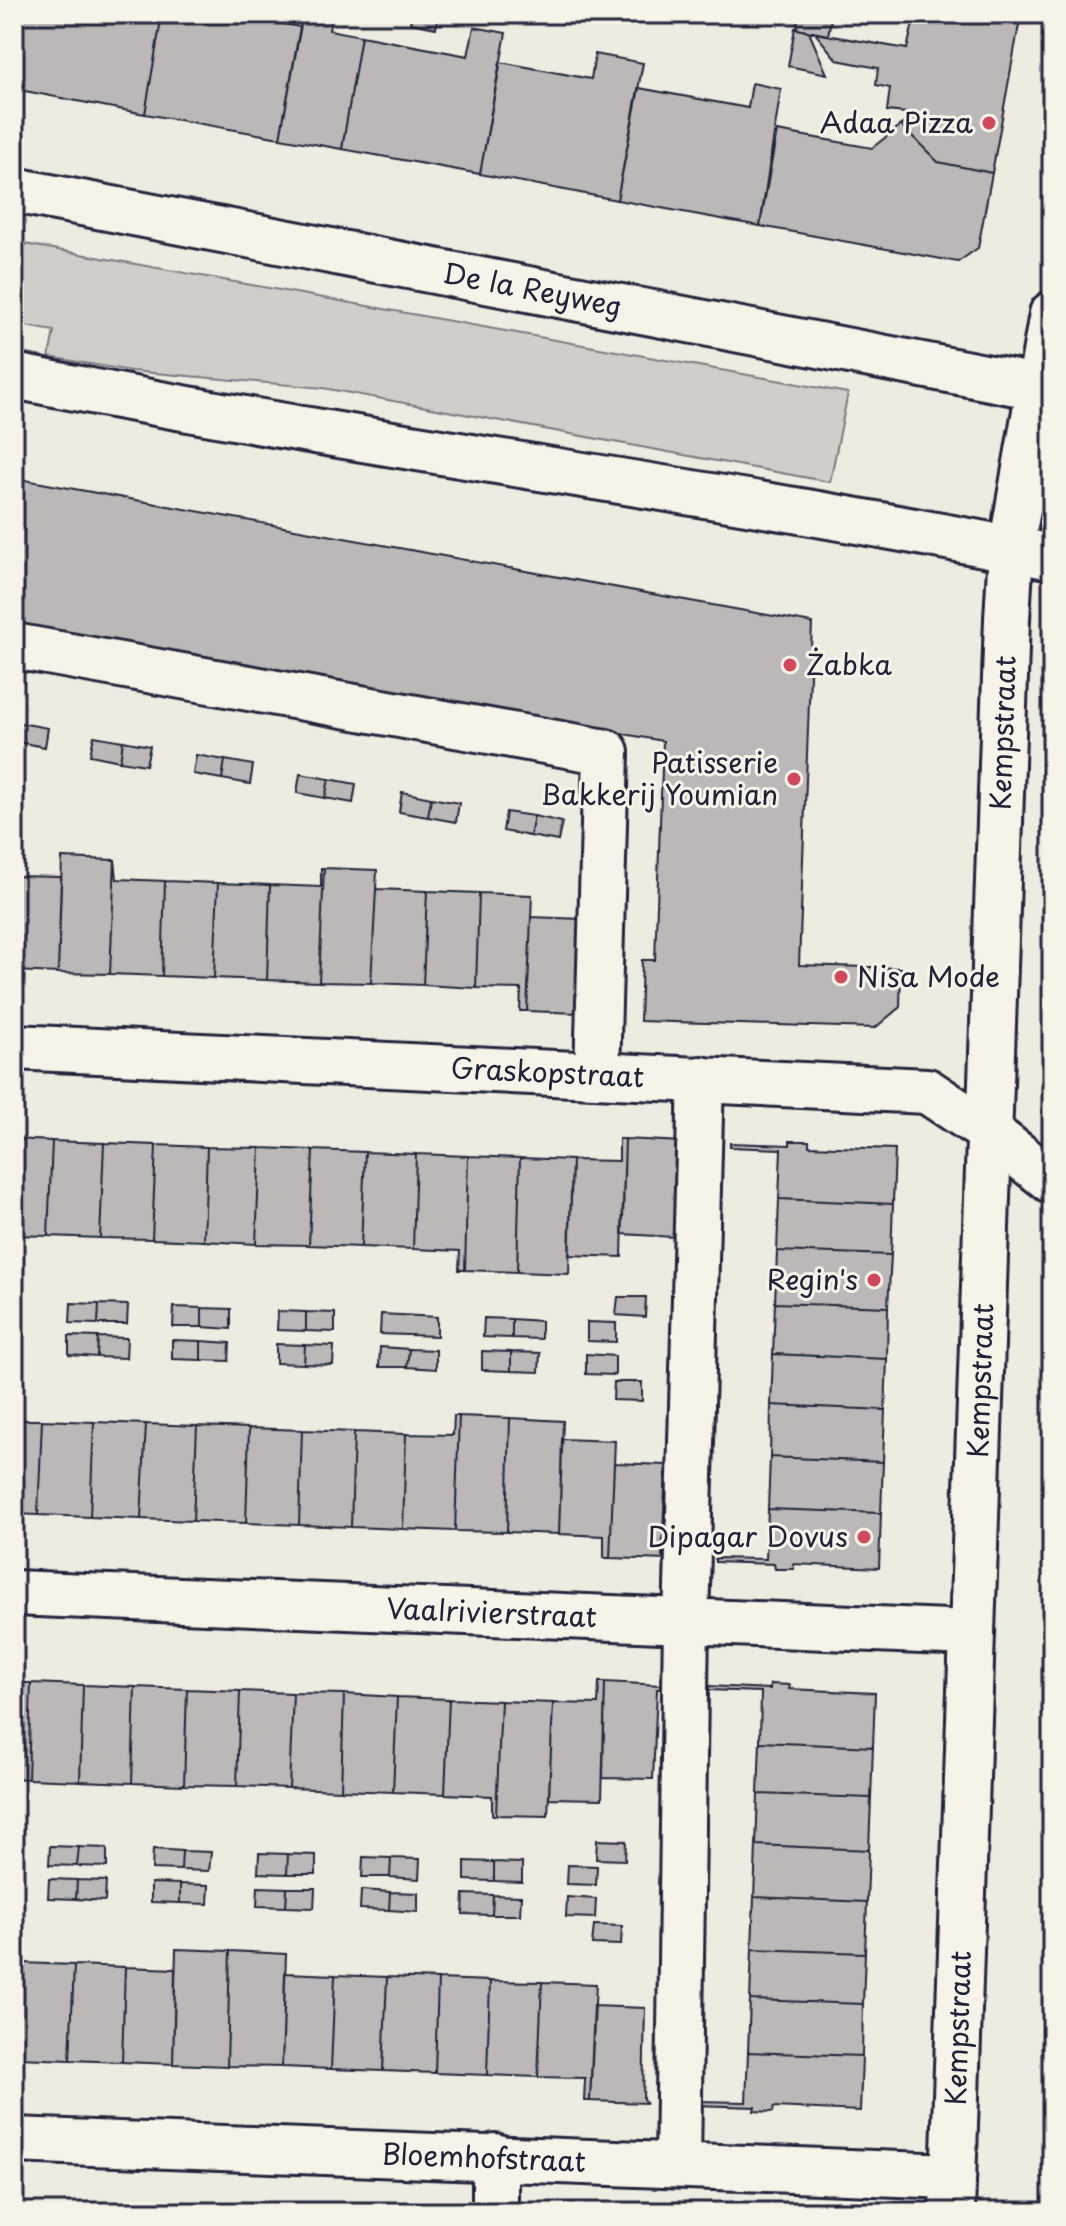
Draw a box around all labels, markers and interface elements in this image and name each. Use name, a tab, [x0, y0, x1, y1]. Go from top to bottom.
place label: Adaa Pizza	[820, 100, 973, 143]
marker: Adaa Pizza	[980, 114, 998, 132]
street label: De la Reyweg	[440, 250, 626, 327]
place label: Żabka	[806, 642, 893, 685]
street label: Kempstraat	[977, 655, 1026, 811]
marker: Żabka	[781, 656, 799, 674]
place label: Patisserie Bakkerij Youmian	[540, 740, 778, 815]
marker: Patisserie Bakkerij Youmian	[785, 770, 803, 788]
place label: Nisa Mode	[857, 954, 1000, 997]
marker: Nisa Mode	[832, 968, 850, 986]
street label: Graskopstraat	[450, 1045, 645, 1097]
place label: Regin's	[767, 1257, 858, 1300]
marker: Regin's	[865, 1271, 883, 1289]
street label: Kempstraat	[955, 1302, 1003, 1459]
place label: Dipagar Dovus	[647, 1514, 848, 1557]
marker: Dipagar Dovus	[855, 1528, 873, 1546]
street label: Vaalrivierstraat	[386, 1586, 598, 1637]
street label: Kempstraat	[933, 1950, 981, 2106]
street label: Bloemhofstraat	[381, 2131, 587, 2182]

